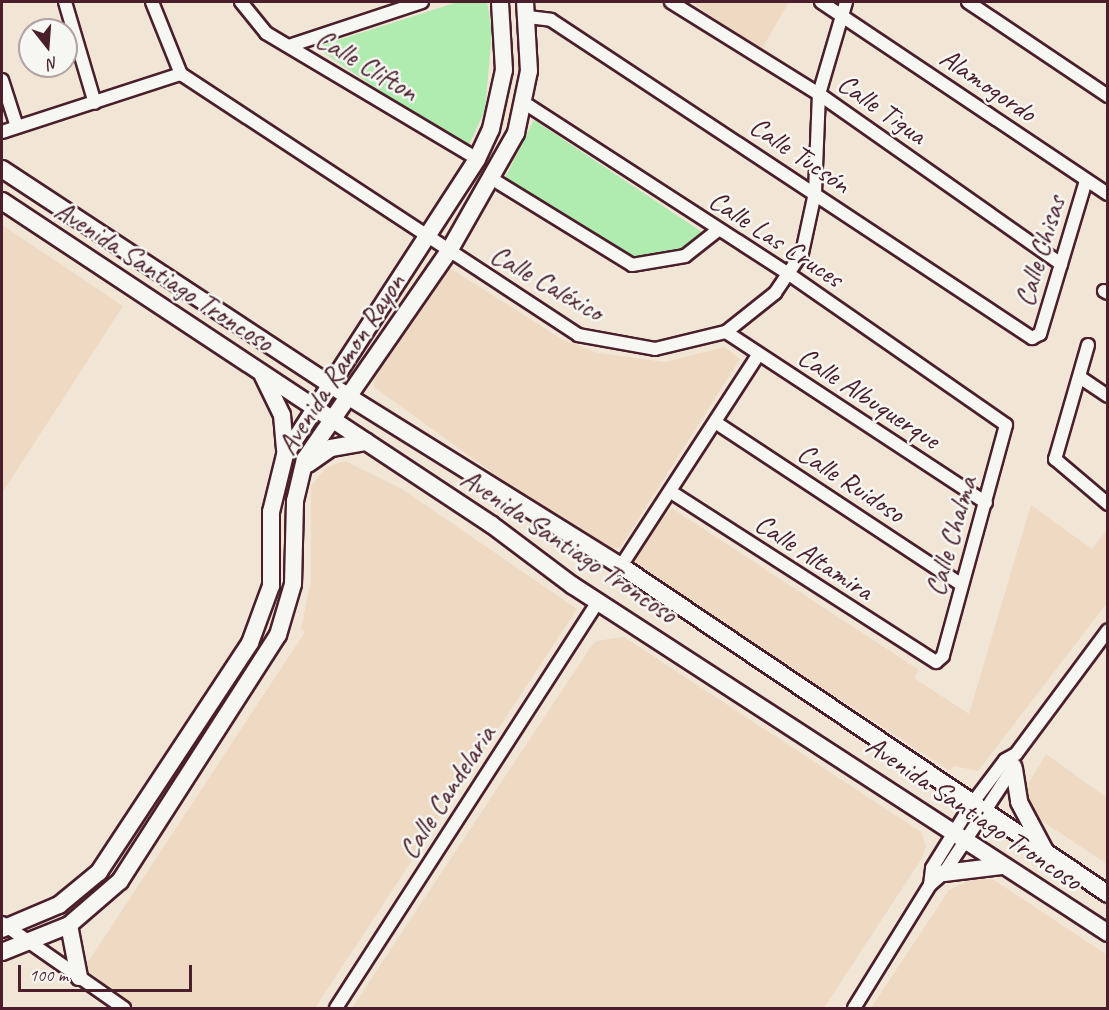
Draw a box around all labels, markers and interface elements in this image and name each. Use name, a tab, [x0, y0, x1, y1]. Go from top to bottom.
north arrow	[18, 18, 78, 78]
street label: Calle Clifton	[310, 22, 424, 108]
street label: Alamogordo	[933, 41, 1043, 129]
text: N	[45, 52, 60, 74]
street label: Calle Tigua	[831, 66, 933, 152]
street label: Calle Tucsón	[744, 109, 856, 201]
street label: Calle Las Cruces	[703, 183, 849, 295]
street label: Calle Chisas	[1007, 192, 1073, 310]
street label: Avenida Santiago Troncoso	[49, 193, 279, 359]
street label: Calle Caléxico	[485, 237, 609, 329]
street label: Avenida Ramon Rayon	[270, 267, 412, 461]
street label: Calle Albuquerque	[792, 340, 946, 456]
street label: Calle Ruidoso	[791, 436, 911, 530]
street label: Avenida Santiago Troncoso	[455, 461, 683, 631]
street label: Calle Chalma	[918, 473, 984, 599]
street label: Calle Altamira	[749, 507, 879, 607]
street label: Calle Candelaria	[392, 719, 502, 865]
street label: Avenida Santiago Troncoso	[860, 728, 1088, 898]
scale bar	[21, 953, 195, 991]
text: 100 m	[29, 964, 68, 986]

